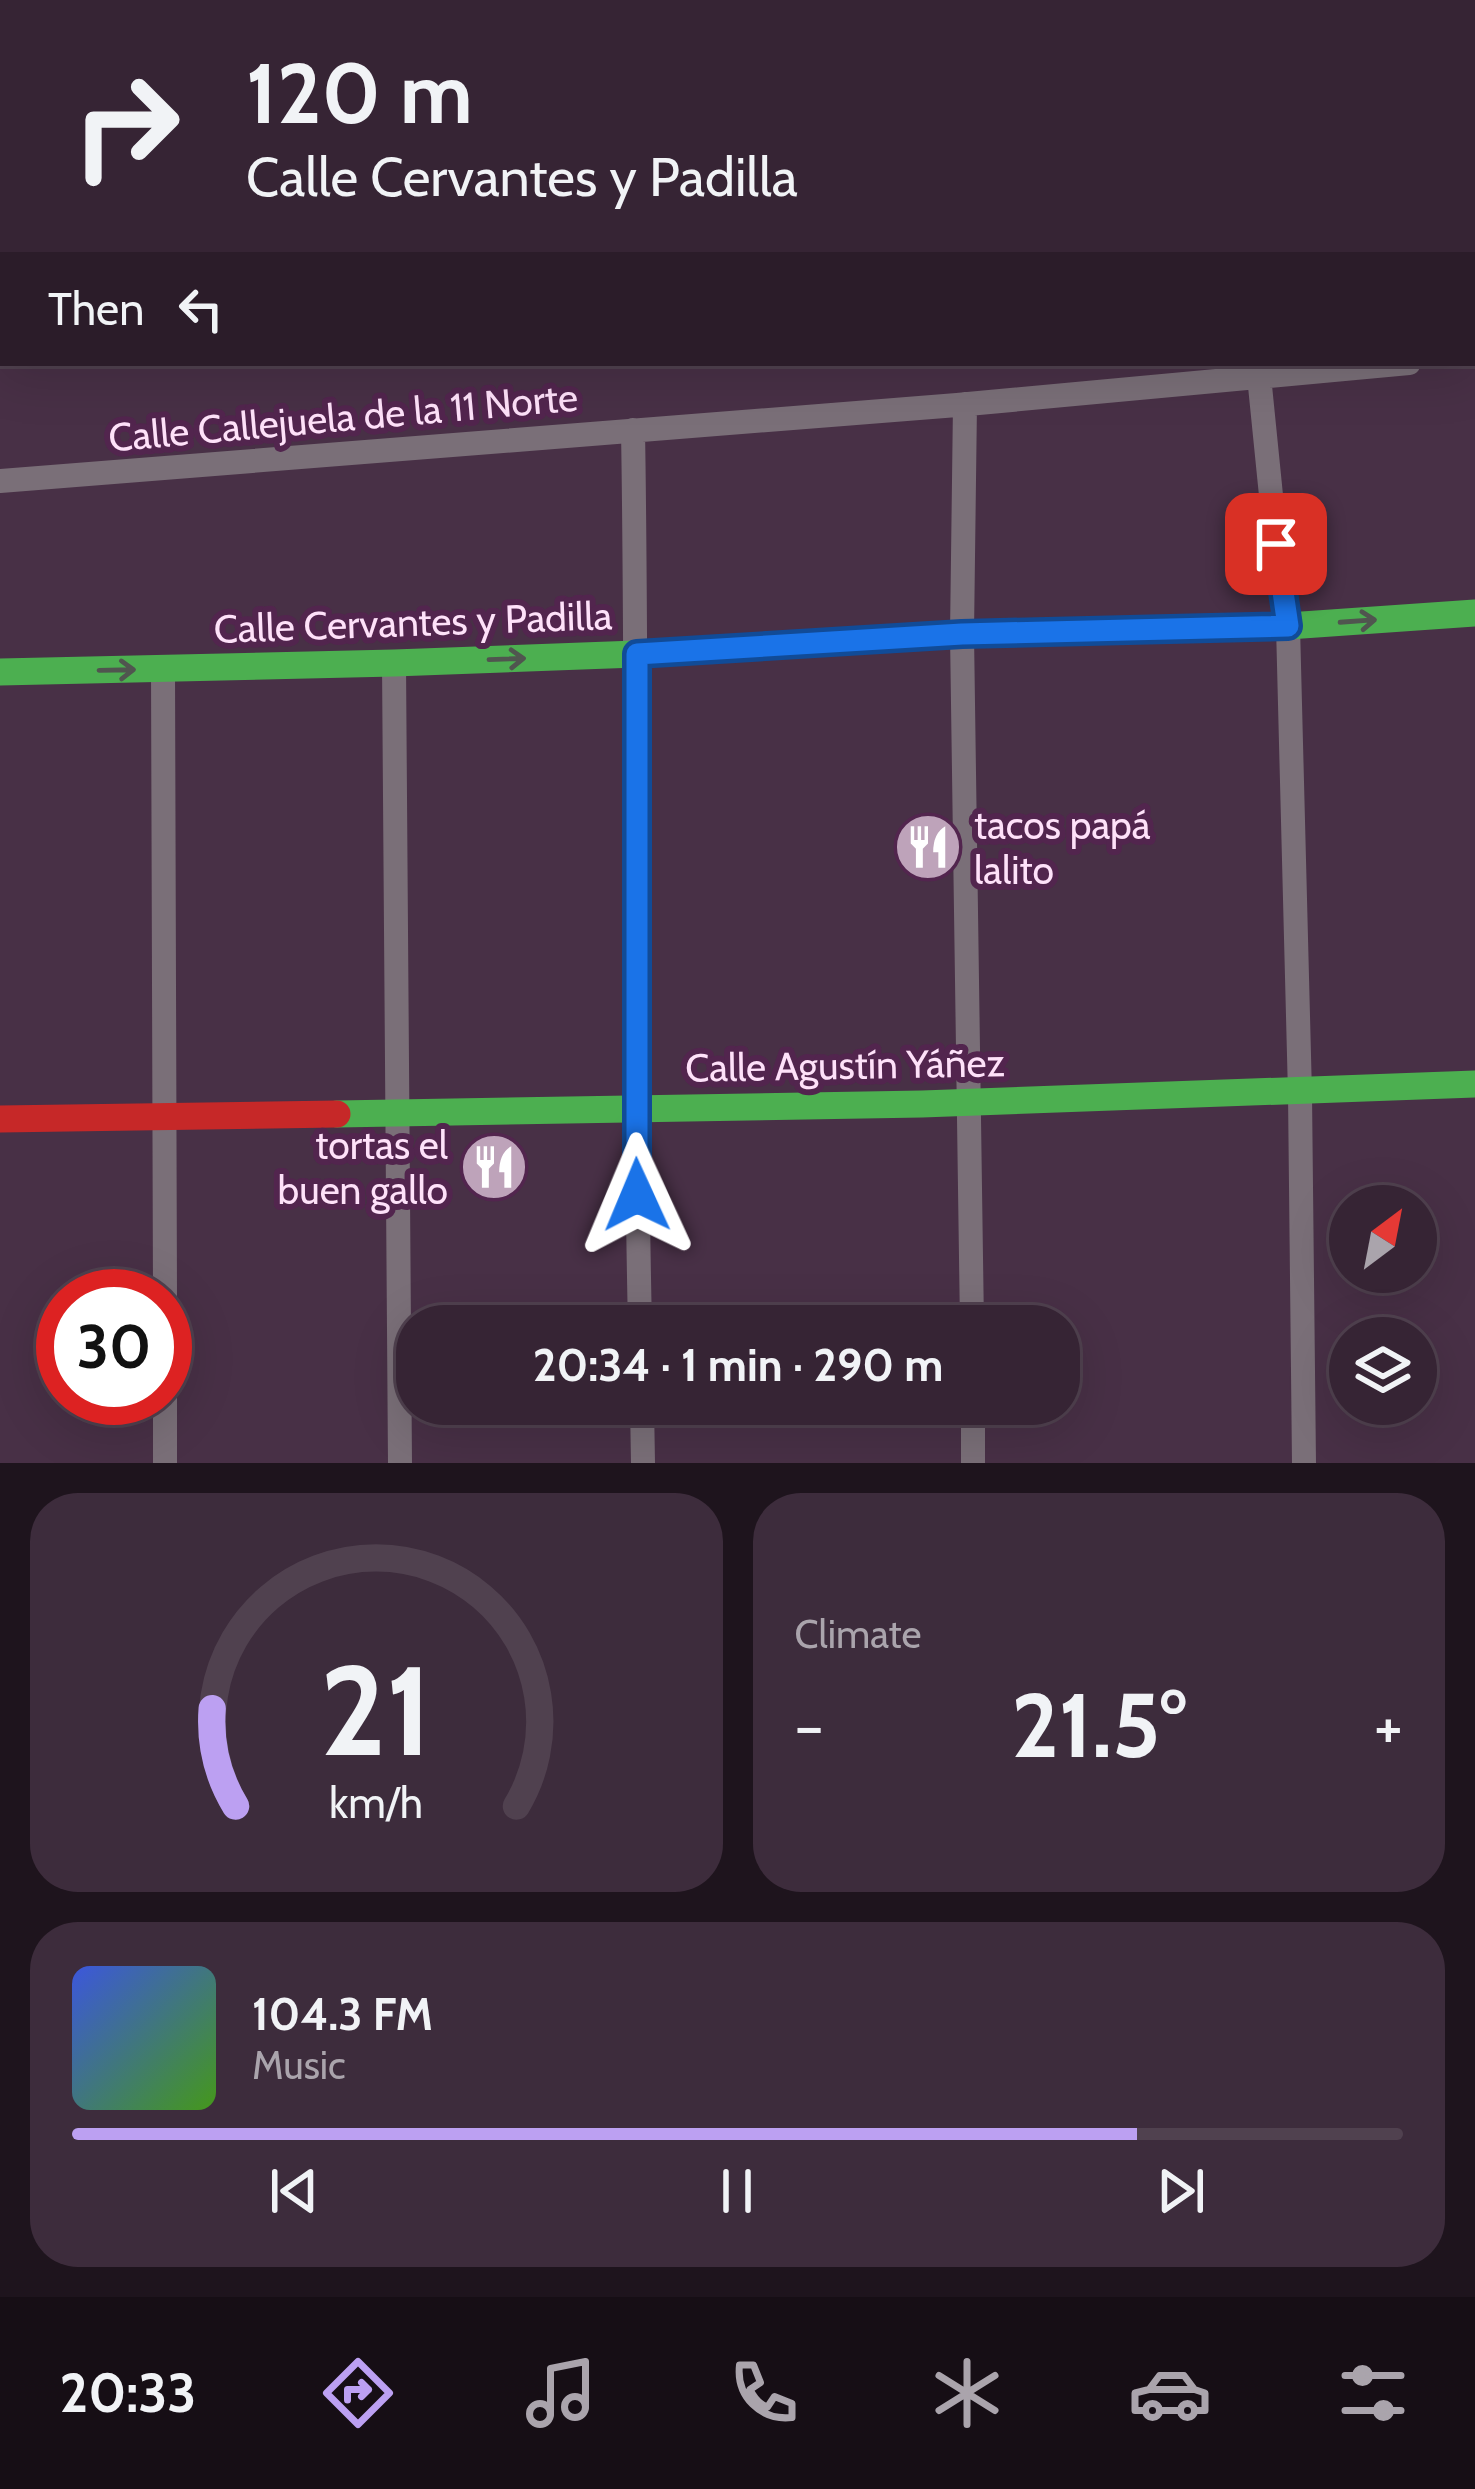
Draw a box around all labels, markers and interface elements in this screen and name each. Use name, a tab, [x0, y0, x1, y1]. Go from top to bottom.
text: 120 m	[246, 42, 473, 144]
icon: right	[48, 48, 204, 204]
text: Calle Cervantes y Padilla	[246, 144, 798, 210]
icon: left	[168, 276, 234, 342]
text: Then	[48, 282, 144, 336]
street label: Calle Callejuela de la 11 Norte	[106, 373, 580, 461]
pin	[1225, 493, 1327, 595]
icon: arrive	[1243, 511, 1309, 577]
street label: Calle Cervantes y Padilla	[213, 591, 613, 653]
one-way arrow	[1338, 610, 1377, 633]
one-way arrow	[487, 647, 526, 670]
one-way arrow	[97, 659, 136, 681]
place label: tacos papá lalito	[974, 801, 1151, 894]
restaurant icon: tacos papá lalito	[893, 812, 963, 882]
street label: Calle Agustín Yáñez	[685, 1038, 1005, 1092]
place label: tortas el buen gallo	[278, 1121, 448, 1214]
restaurant icon: tortas el buen gallo	[459, 1132, 529, 1202]
position arrow	[574, 1132, 700, 1258]
north arrow	[1329, 1185, 1437, 1293]
map controls	[1329, 1185, 1437, 1425]
speed limit sign: 30	[36, 1269, 192, 1425]
button: layers	[1329, 1317, 1437, 1425]
text: 20:34 · 1 min · 290 m	[533, 1338, 943, 1392]
text: Climate	[795, 1610, 921, 1658]
text: 21	[320, 1635, 432, 1786]
text: 21.5°	[1011, 1670, 1186, 1780]
text: −	[795, 1685, 824, 1766]
text: +	[1374, 1685, 1403, 1766]
text: km/h	[329, 1776, 423, 1828]
text: 104.3 FM	[252, 1987, 433, 2041]
text: Music	[252, 2041, 346, 2089]
icon: previous	[261, 2158, 327, 2224]
icon: pause	[704, 2158, 770, 2224]
icon: next	[1148, 2158, 1214, 2224]
icon: directions	[316, 2351, 400, 2435]
icon: music	[519, 2351, 603, 2435]
icon: phone	[722, 2351, 806, 2435]
icon: climate	[925, 2351, 1009, 2435]
icon: car	[1128, 2351, 1212, 2435]
icon: filters	[1331, 2351, 1415, 2435]
text: 20:33	[60, 2360, 196, 2426]

